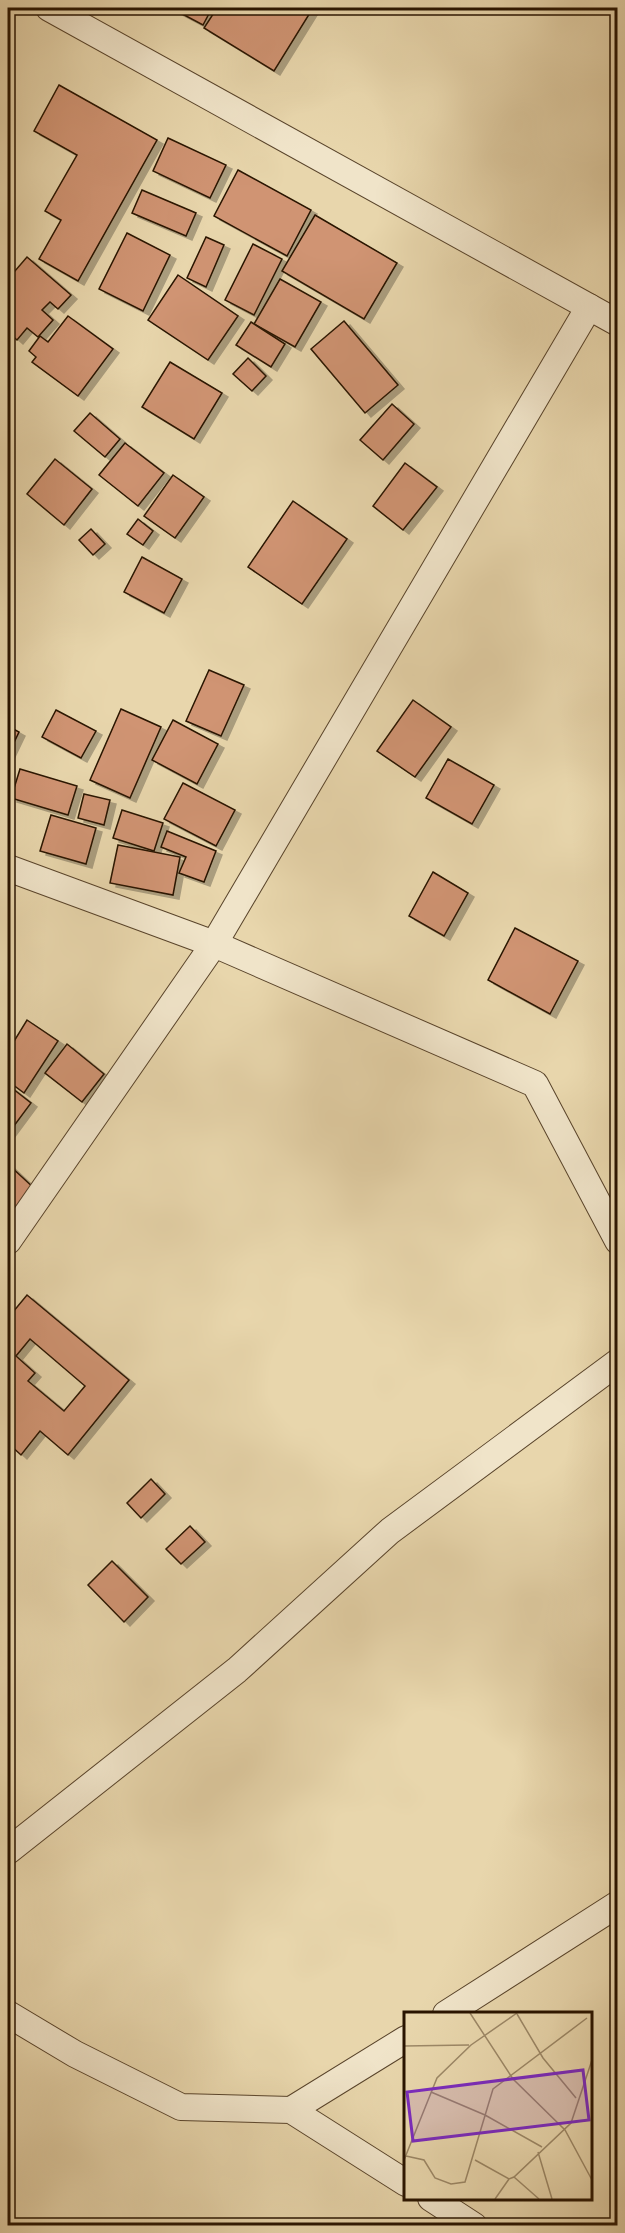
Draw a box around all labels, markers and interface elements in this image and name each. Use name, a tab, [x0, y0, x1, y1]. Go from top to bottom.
inset map	[404, 2012, 592, 2200]

